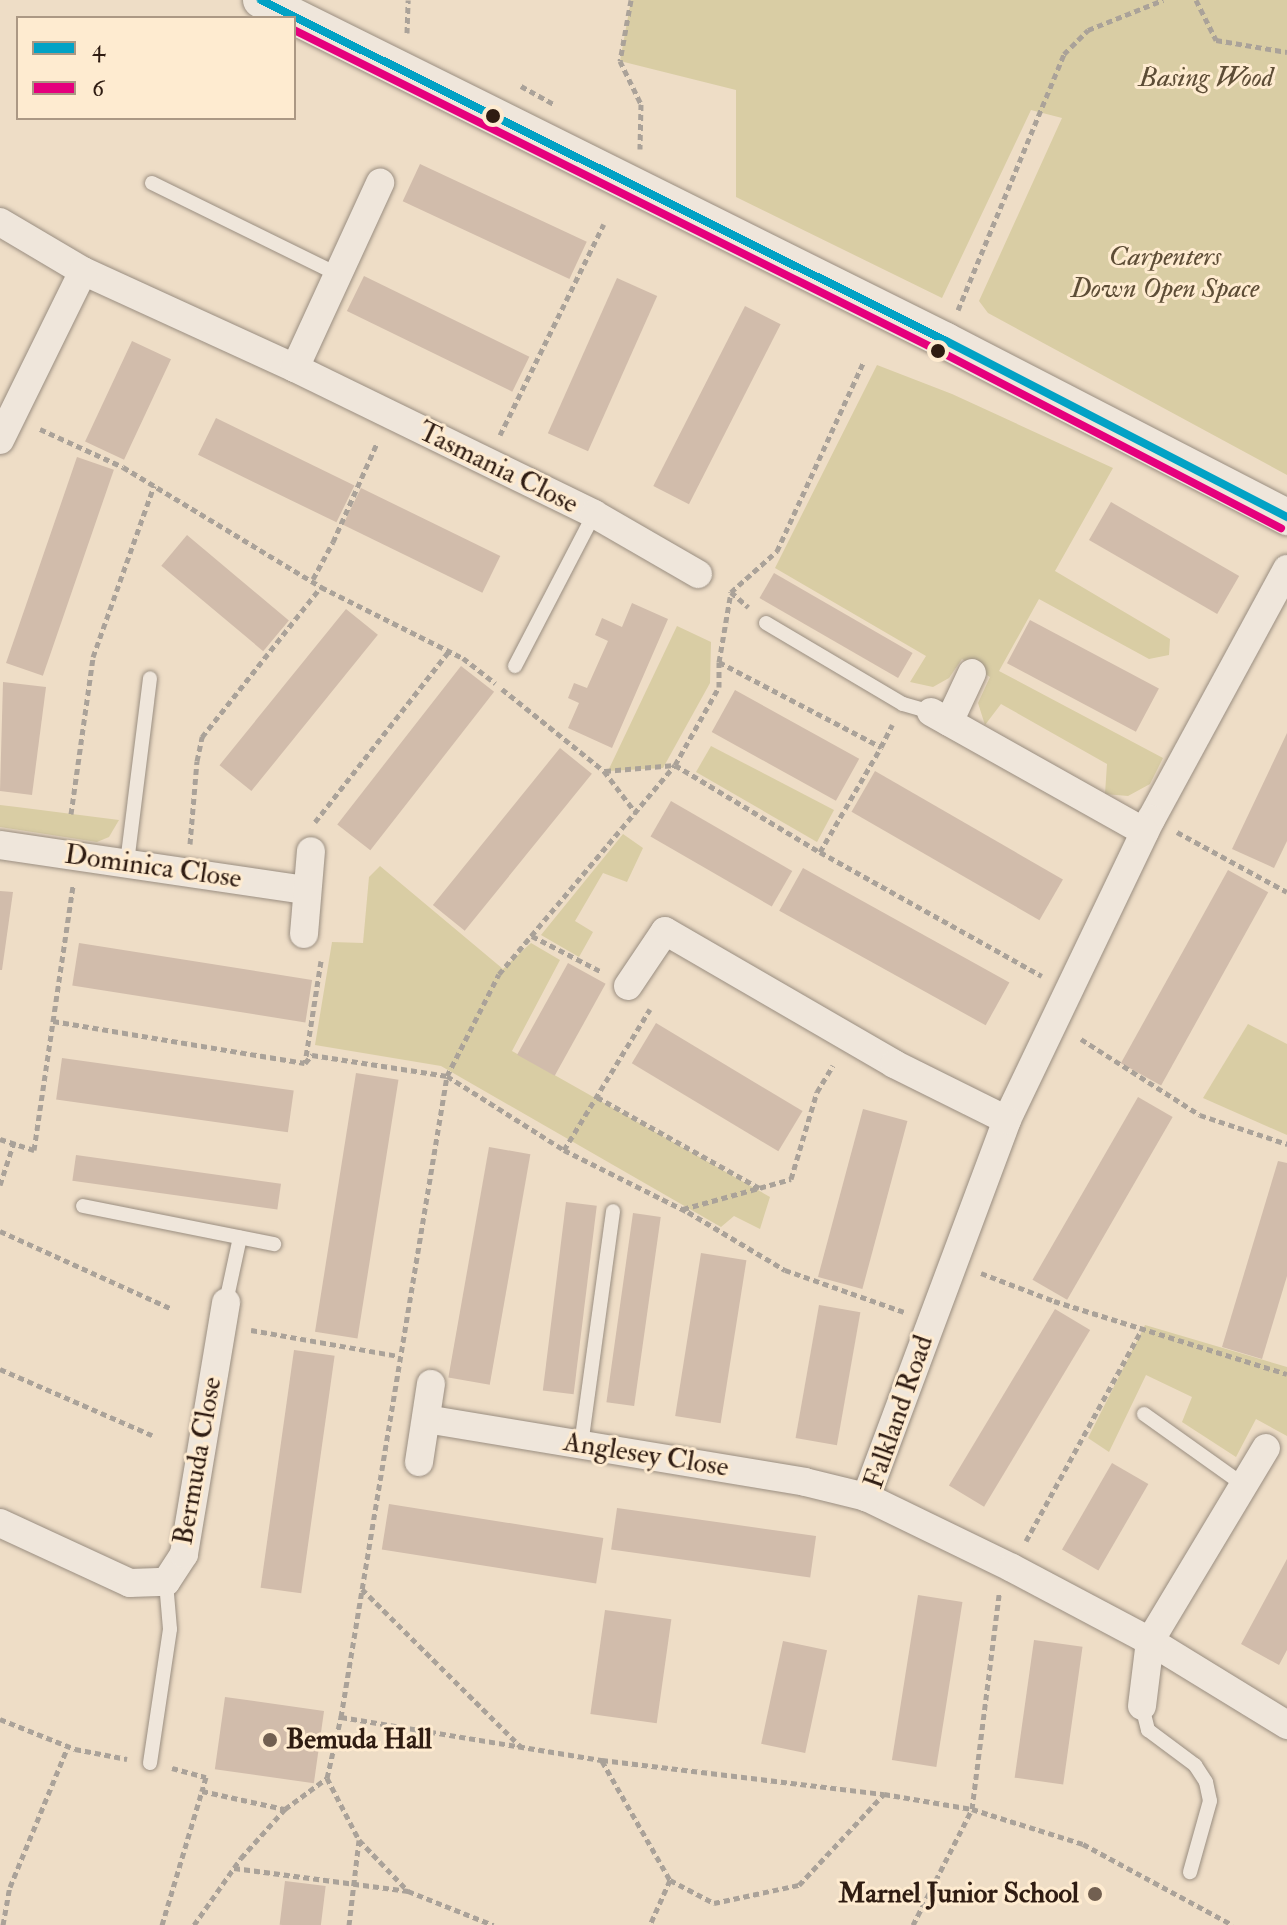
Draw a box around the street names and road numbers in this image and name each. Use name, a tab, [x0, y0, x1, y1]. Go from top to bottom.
street label: Tasmania Close	[413, 415, 583, 521]
street label: Dominica Close	[62, 838, 244, 896]
street label: Falkland Road	[857, 1331, 941, 1493]
street label: Bermuda Close	[167, 1374, 229, 1548]
street label: Anglesey Close	[561, 1425, 731, 1485]

